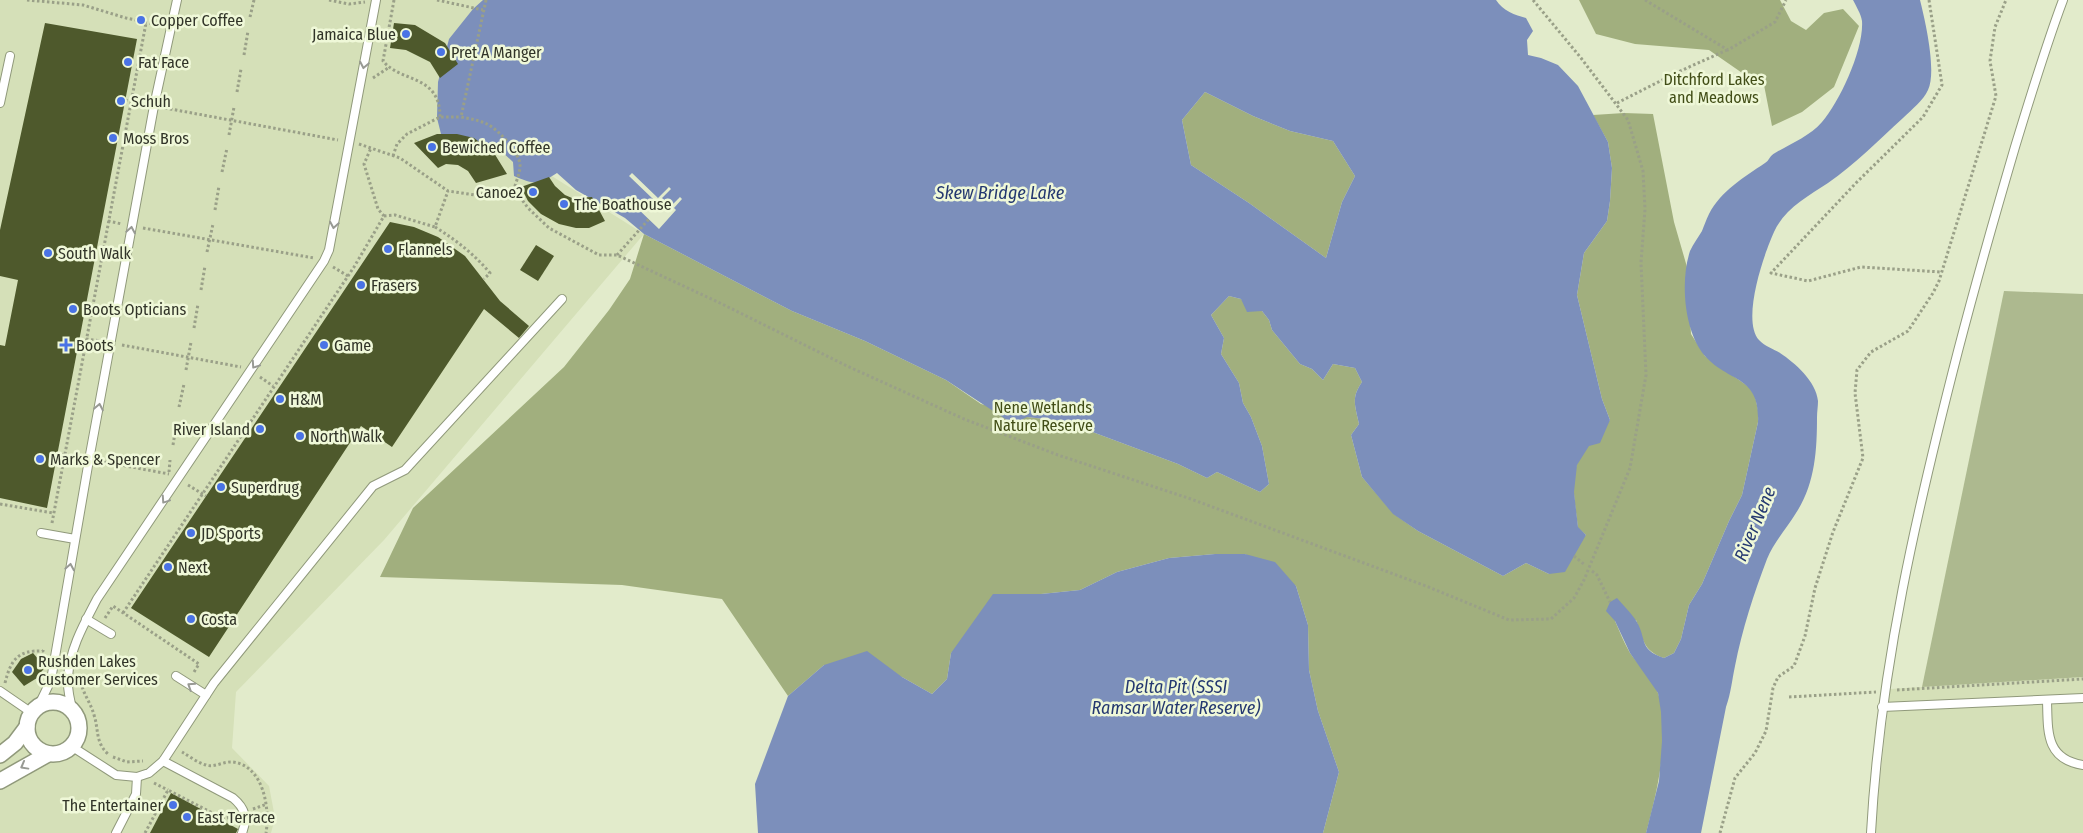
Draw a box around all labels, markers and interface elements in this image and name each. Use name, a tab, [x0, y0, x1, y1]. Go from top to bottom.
place label: Copper Coffee	[151, 11, 243, 30]
marker: Copper Coffee	[135, 14, 147, 26]
place label: Jamaica Blue	[312, 25, 396, 44]
marker: Jamaica Blue	[400, 28, 412, 40]
place label: Pret A Manger	[451, 43, 542, 62]
marker: Pret A Manger	[435, 46, 447, 58]
place label: Fat Face	[138, 53, 189, 72]
marker: Fat Face	[122, 56, 134, 68]
one-way arrow	[359, 61, 370, 69]
park label: Ditchford Lakes and Meadows	[1663, 70, 1765, 107]
place label: Schuh	[131, 92, 171, 111]
marker: Schuh	[115, 95, 127, 107]
place label: Moss Bros	[123, 129, 189, 148]
marker: Moss Bros	[107, 132, 119, 144]
place label: Bewiched Coffee	[442, 138, 550, 157]
marker: Bewiched Coffee	[426, 141, 438, 153]
water label: Skew Bridge Lake	[935, 182, 1065, 204]
place label: Canoe2	[476, 183, 523, 202]
marker: Canoe2	[527, 186, 539, 198]
place label: The Boathouse	[574, 195, 672, 214]
marker: The Boathouse	[558, 198, 570, 210]
one-way arrow	[330, 220, 340, 229]
one-way arrow	[126, 226, 136, 235]
place label: Flannels	[398, 240, 453, 259]
marker: Flannels	[382, 243, 394, 255]
place label: South Walk	[58, 244, 132, 263]
marker: South Walk	[42, 247, 54, 259]
place label: Frasers	[371, 276, 417, 295]
marker: Frasers	[355, 279, 367, 291]
place label: Boots Opticians	[83, 300, 186, 319]
marker: Boots Opticians	[67, 303, 79, 315]
place label: Boots	[76, 336, 114, 355]
place label: Game	[334, 336, 371, 355]
marker: Boots	[60, 339, 72, 351]
marker: Game	[318, 339, 330, 351]
one-way arrow	[252, 359, 261, 369]
place label: H&M	[290, 390, 322, 409]
marker: H&M	[274, 393, 286, 405]
park label: Nene Wetlands Nature Reserve	[993, 398, 1093, 435]
one-way arrow	[93, 403, 103, 412]
place label: River Island	[173, 420, 250, 439]
marker: River Island	[254, 423, 266, 435]
place label: North Walk	[310, 427, 383, 446]
marker: North Walk	[294, 430, 306, 442]
place label: Marks & Spencer	[50, 450, 160, 469]
marker: Marks & Spencer	[34, 453, 46, 465]
place label: Superdrug	[231, 478, 299, 497]
marker: Superdrug	[215, 481, 227, 493]
water label: River Nene	[1730, 483, 1781, 564]
one-way arrow	[162, 494, 171, 504]
place label: JD Sports	[201, 524, 261, 543]
marker: JD Sports	[185, 527, 197, 539]
place label: Next	[178, 558, 208, 577]
marker: Next	[162, 561, 174, 573]
one-way arrow	[64, 563, 74, 572]
place label: Costa	[201, 610, 237, 629]
marker: Costa	[185, 613, 197, 625]
place label: Rushden Lakes Customer Services	[38, 652, 158, 689]
marker: Rushden Lakes Customer Services	[22, 664, 34, 676]
water label: Delta Pit (SSSI Ramsar Water Reserve)	[1092, 676, 1260, 719]
one-way arrow	[187, 682, 196, 692]
one-way arrow	[20, 760, 29, 770]
place label: The Entertainer	[62, 796, 163, 815]
marker: The Entertainer	[167, 799, 179, 811]
place label: East Terrace	[197, 808, 275, 827]
marker: East Terrace	[181, 811, 193, 823]

